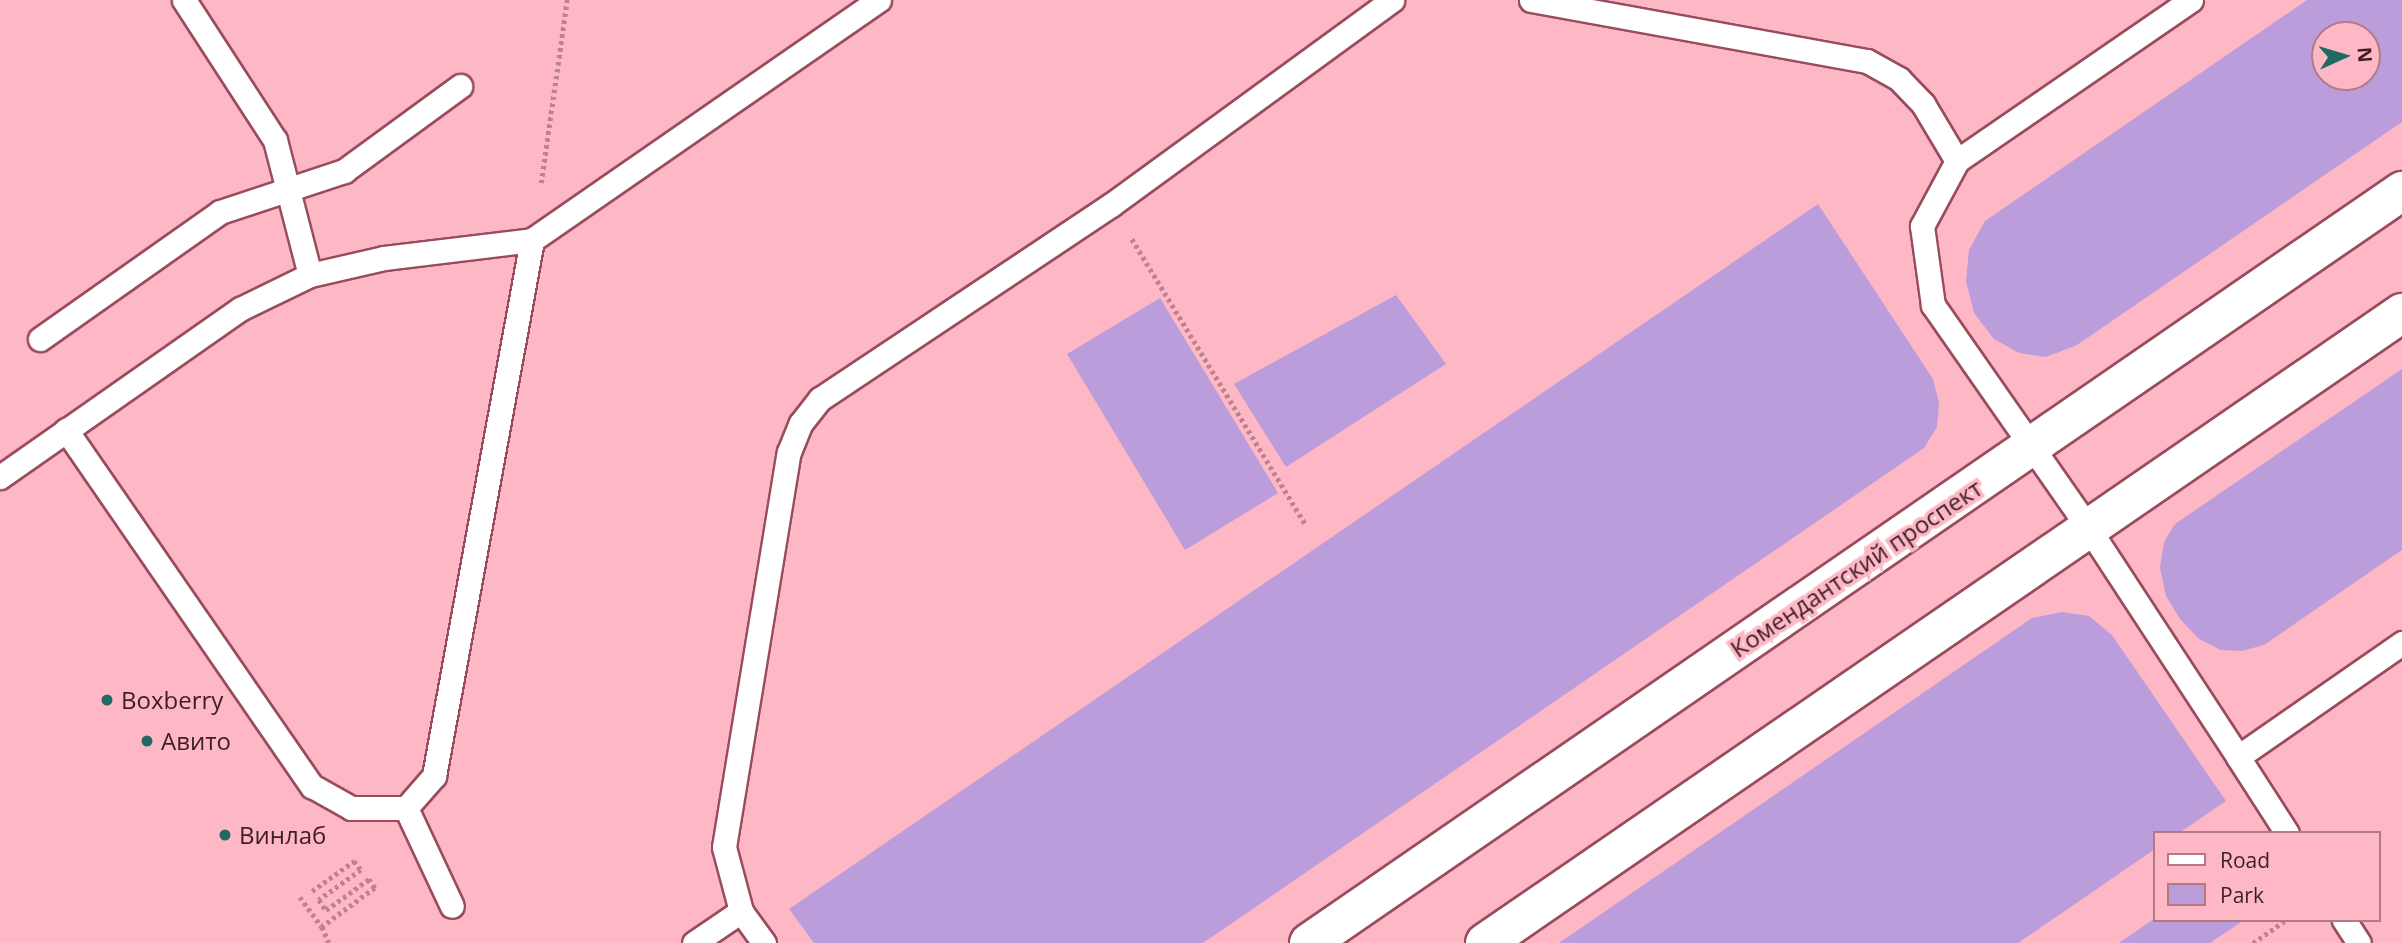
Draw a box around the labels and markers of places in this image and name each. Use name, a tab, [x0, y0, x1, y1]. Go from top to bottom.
place label: Boxberry	[121, 686, 223, 714]
marker: Boxberry	[99, 692, 115, 708]
place label: Авито	[161, 727, 231, 755]
marker: Авито	[139, 733, 155, 749]
place label: Винлаб	[239, 821, 326, 849]
marker: Винлаб	[217, 827, 233, 843]

